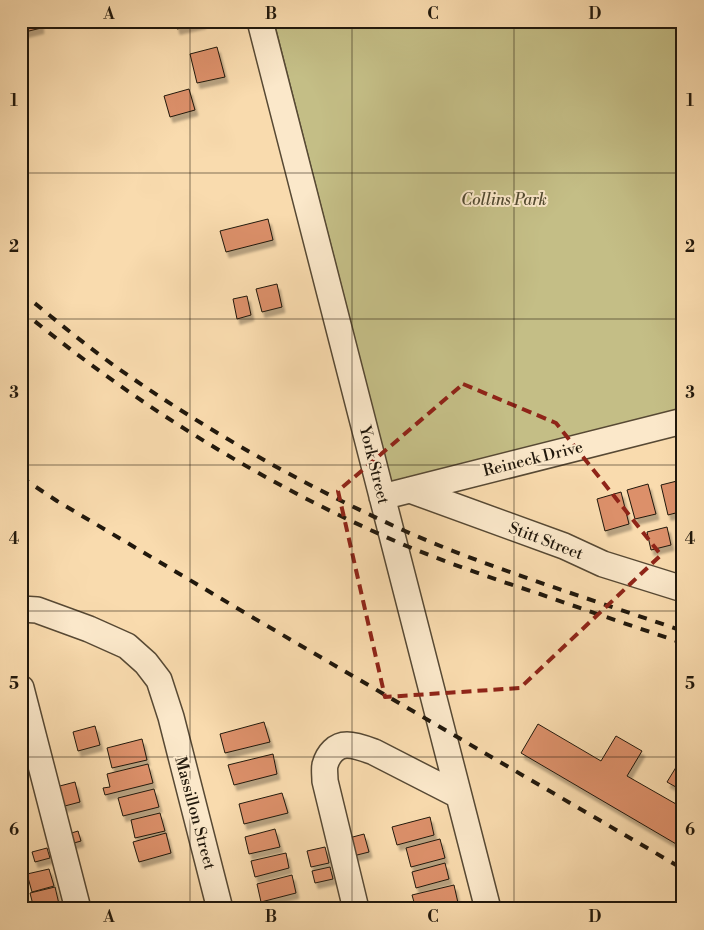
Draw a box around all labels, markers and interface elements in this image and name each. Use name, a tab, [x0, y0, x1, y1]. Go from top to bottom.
text: A	[102, 4, 115, 24]
text: B	[265, 4, 277, 24]
text: C	[427, 4, 439, 24]
text: D	[589, 4, 602, 24]
text: 1	[10, 91, 18, 111]
text: 1	[686, 91, 694, 111]
park label: Collins Park	[461, 190, 547, 210]
text: 2	[9, 237, 19, 257]
text: 2	[685, 237, 695, 257]
text: 3	[9, 383, 19, 403]
text: 3	[685, 383, 695, 403]
street label: York Street	[354, 423, 393, 507]
street label: Reineck Drive	[481, 437, 585, 481]
street label: Stitt Street	[506, 518, 586, 564]
text: 4	[9, 529, 20, 549]
text: 4	[685, 529, 696, 549]
text: 5	[9, 674, 19, 694]
text: 5	[685, 674, 695, 694]
street label: Massillon Street	[170, 754, 220, 872]
text: 6	[9, 820, 19, 840]
text: 6	[685, 820, 695, 840]
text: A	[102, 907, 115, 927]
text: B	[265, 907, 277, 927]
text: C	[427, 907, 439, 927]
text: D	[589, 907, 602, 927]

